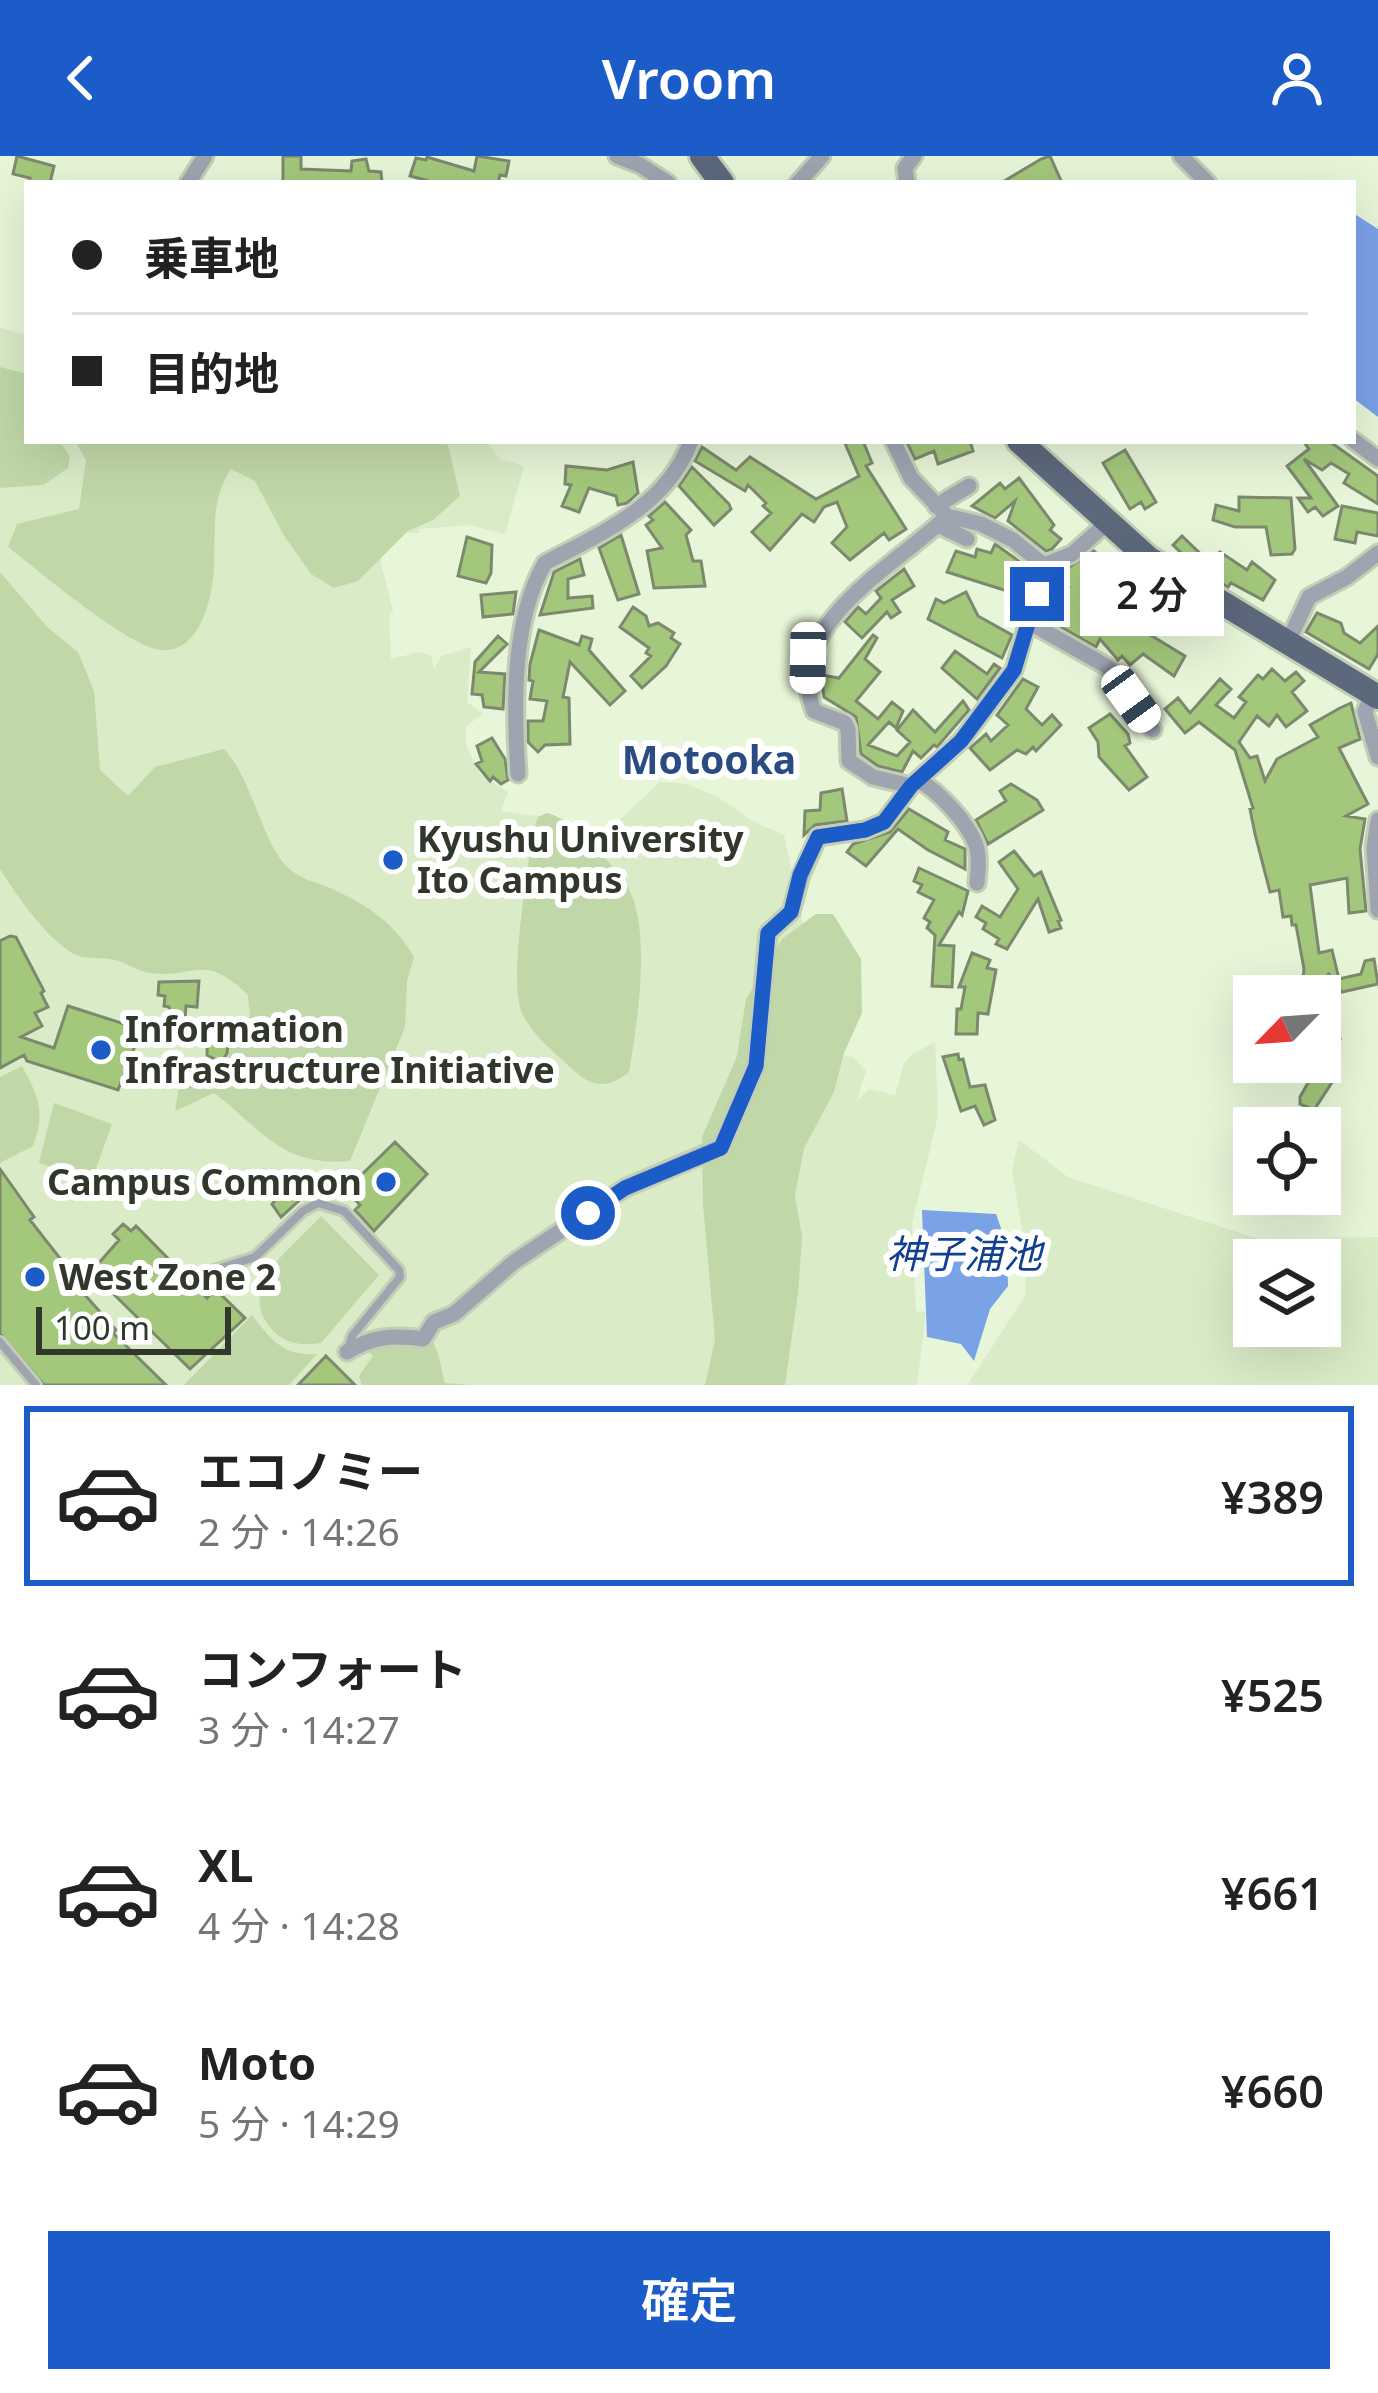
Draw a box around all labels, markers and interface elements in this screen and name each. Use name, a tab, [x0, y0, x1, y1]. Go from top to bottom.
text: Vroom	[602, 41, 776, 115]
icon: back	[48, 45, 114, 111]
icon: person	[1264, 45, 1330, 111]
text: 乗車地	[144, 227, 279, 288]
text: 目的地	[144, 342, 279, 403]
callout: 2 分	[1079, 552, 1223, 636]
route end	[1010, 567, 1064, 621]
text: 2 分	[1116, 567, 1188, 620]
car	[789, 622, 827, 694]
car	[1095, 659, 1167, 739]
district label: Motooka	[622, 732, 796, 785]
place label: Kyushu University Ito Campus	[417, 814, 744, 904]
marker: Kyushu University Ito Campus	[380, 847, 406, 873]
north arrow	[1233, 975, 1341, 1083]
map controls	[1233, 975, 1341, 1347]
place label: Information Infrastructure Initiative	[125, 1004, 555, 1094]
marker: Information Infrastructure Initiative	[88, 1037, 114, 1063]
button: locate	[1233, 1107, 1341, 1215]
place label: Campus Common	[47, 1157, 362, 1206]
marker: Campus Common	[373, 1169, 399, 1195]
route start	[561, 1186, 615, 1240]
water label: 神子浦池	[886, 1226, 1046, 1279]
button: layers	[1233, 1239, 1341, 1347]
place label: West Zone 2	[59, 1252, 276, 1301]
marker: West Zone 2	[22, 1264, 48, 1290]
scale bar	[36, 1301, 231, 1354]
text: 100 m	[54, 1305, 150, 1350]
text: エコノミー	[198, 1440, 423, 1501]
icon: car	[54, 1442, 162, 1550]
text: ¥389	[1221, 1466, 1324, 1527]
text: 2 分 · 14:26	[198, 1504, 400, 1557]
text: コンフォート	[198, 1638, 467, 1699]
icon: car	[54, 1640, 162, 1748]
text: ¥525	[1221, 1664, 1324, 1725]
text: 3 分 · 14:27	[198, 1702, 400, 1755]
text: XL	[198, 1834, 253, 1895]
icon: car	[54, 1838, 162, 1946]
text: ¥661	[1221, 1862, 1324, 1923]
text: 4 分 · 14:28	[198, 1898, 400, 1951]
text: Moto	[198, 2032, 316, 2093]
icon: car	[54, 2036, 162, 2144]
text: ¥660	[1221, 2060, 1324, 2121]
text: 5 分 · 14:29	[198, 2096, 400, 2149]
button: 確定	[48, 2231, 1330, 2369]

